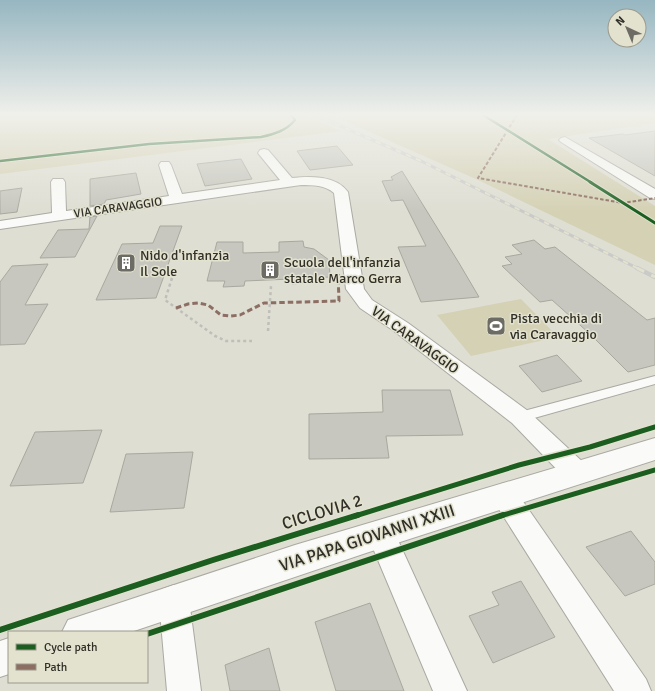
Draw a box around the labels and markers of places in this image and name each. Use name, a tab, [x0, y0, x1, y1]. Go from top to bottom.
place label: Nido d'infanzia Il Sole	[140, 247, 229, 280]
building icon: Nido d'infanzia Il Sole	[115, 252, 137, 274]
place label: Scuola dell'infanzia statale Marco Gerra	[284, 254, 402, 287]
building icon: Scuola dell'infanzia statale Marco Gerra	[259, 259, 281, 281]
place label: Pista vecchia di via Caravaggio	[510, 310, 602, 343]
sports icon: Pista vecchia di via Caravaggio	[485, 315, 507, 337]

